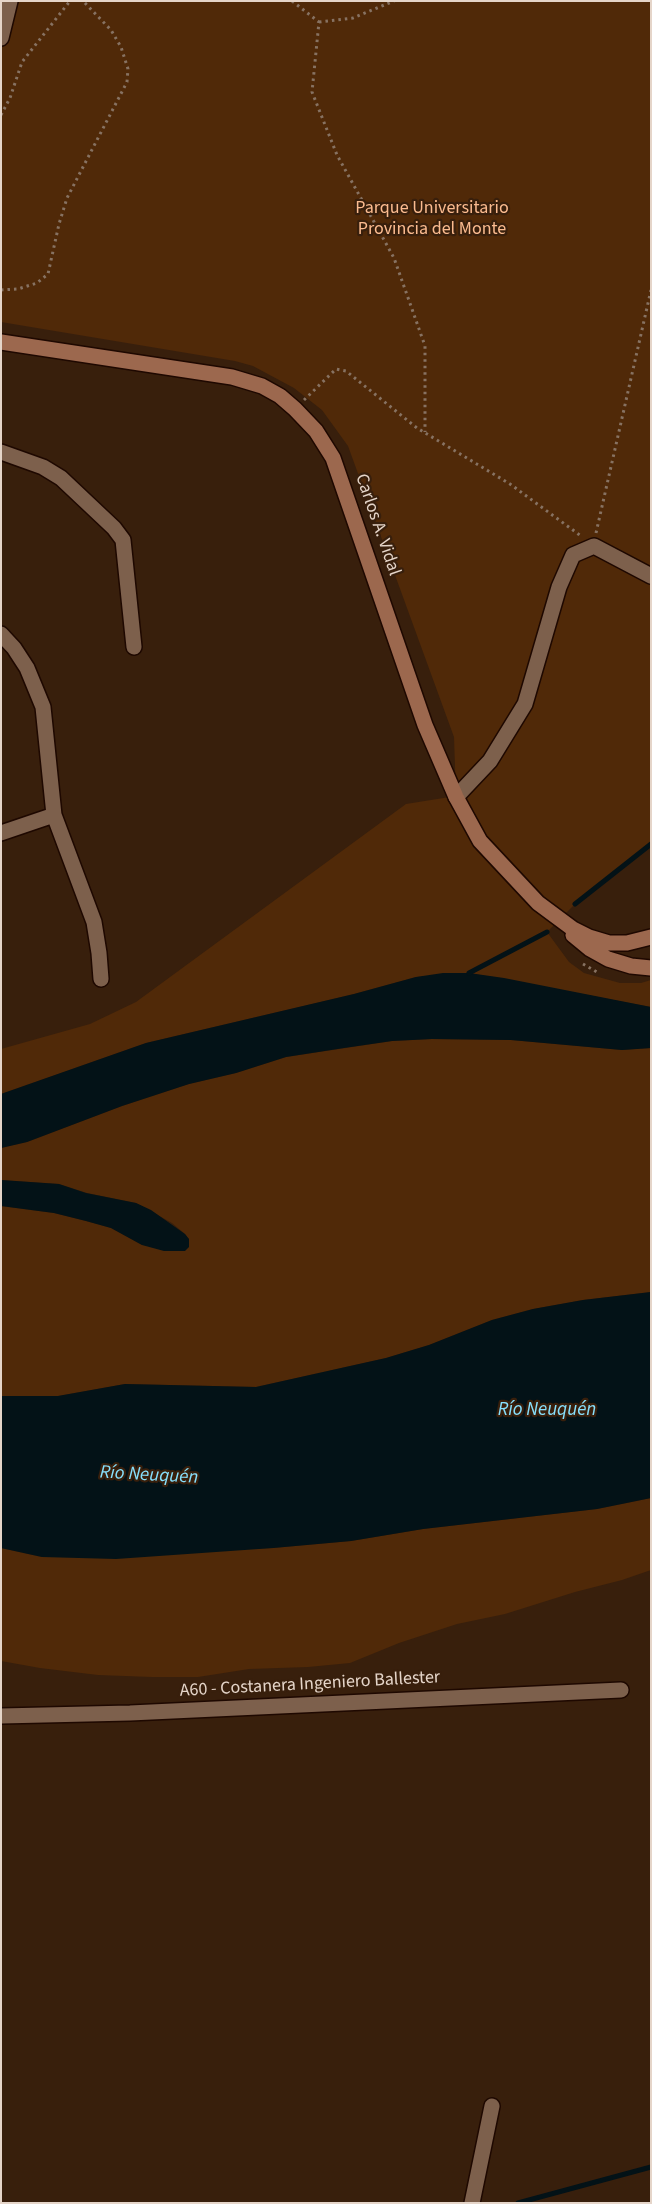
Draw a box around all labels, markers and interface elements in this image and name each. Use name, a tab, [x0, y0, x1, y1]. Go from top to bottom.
park label: Parque Universitario Provincia del Monte	[355, 198, 509, 240]
street label: Carlos A. Vidal	[349, 471, 405, 579]
water label: Río Neuquén	[498, 1400, 596, 1422]
water label: Río Neuquén	[99, 1462, 199, 1490]
street label: A60 - Costanera Ingeniero Ballester	[179, 1667, 441, 1703]

